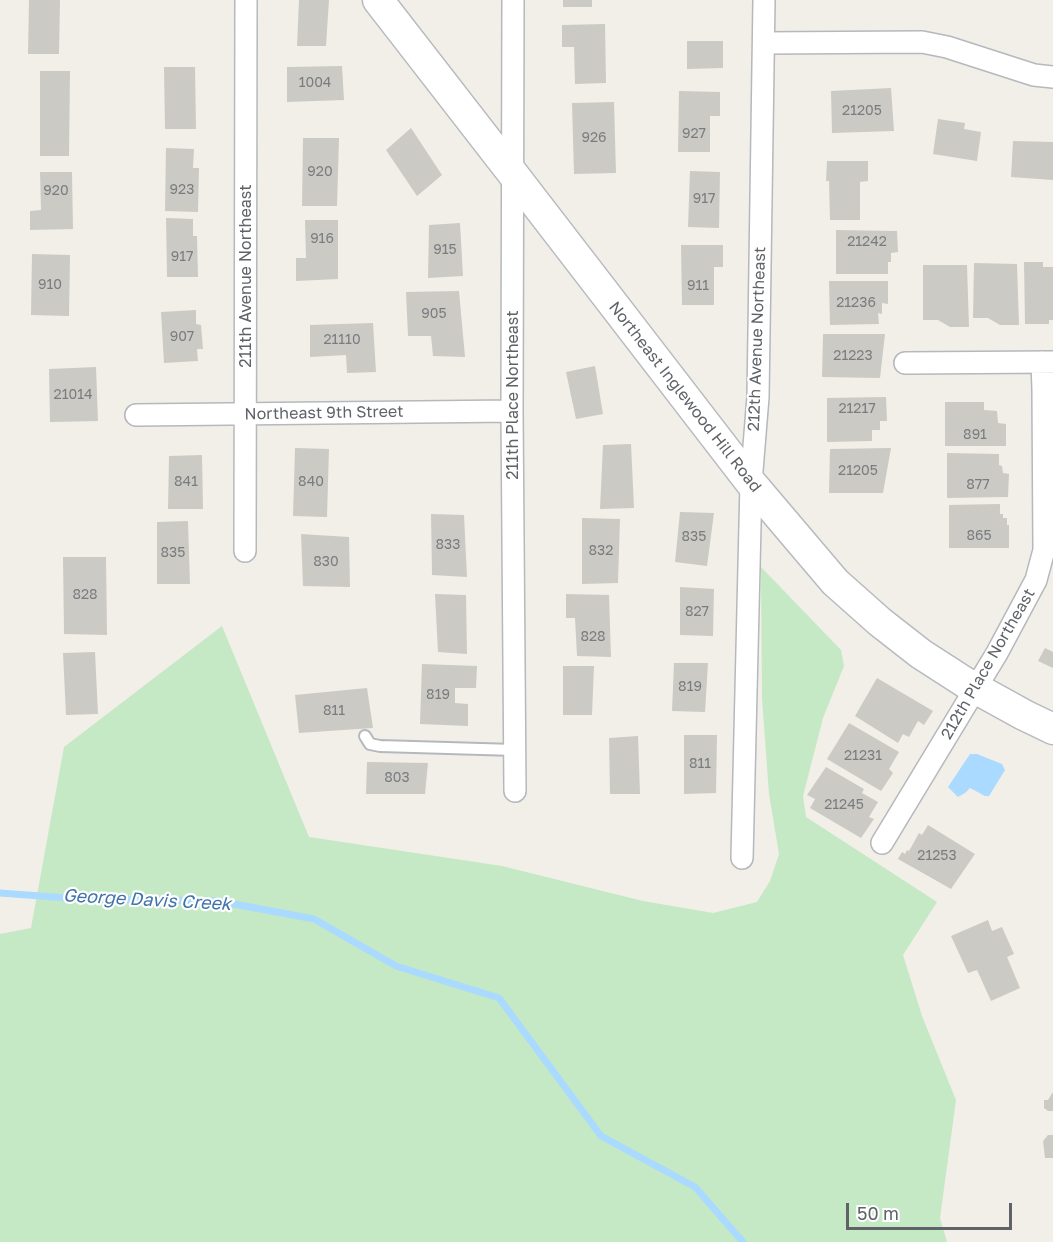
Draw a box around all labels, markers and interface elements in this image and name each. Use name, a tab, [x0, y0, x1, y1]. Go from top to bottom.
house number: 1004	[299, 75, 331, 91]
house number: 21205	[842, 103, 882, 119]
house number: 927	[682, 126, 706, 142]
house number: 926	[581, 130, 607, 146]
house number: 920	[307, 164, 333, 180]
house number: 923	[170, 182, 194, 198]
house number: 920	[43, 183, 69, 199]
street label: 211th Avenue Northeast	[236, 184, 256, 368]
house number: 917	[693, 191, 715, 207]
house number: 916	[310, 231, 334, 247]
house number: 21242	[847, 234, 887, 250]
house number: 915	[433, 242, 457, 258]
street label: 212th Avenue Northeast	[744, 246, 770, 432]
house number: 917	[171, 249, 193, 265]
house number: 910	[38, 277, 62, 293]
house number: 911	[687, 278, 709, 294]
house number: 21236	[836, 295, 876, 311]
street label: Northeast Inglewood Hill Road	[605, 298, 765, 496]
house number: 905	[421, 306, 447, 322]
street label: 211th Place Northeast	[503, 310, 523, 480]
house number: 907	[170, 329, 194, 345]
house number: 21110	[323, 332, 361, 348]
house number: 21223	[833, 348, 873, 364]
house number: 21014	[54, 387, 92, 403]
house number: 21217	[838, 401, 876, 417]
street label: Northeast 9th Street	[244, 402, 404, 424]
house number: 891	[963, 427, 987, 443]
house number: 21205	[838, 463, 878, 479]
house number: 841	[174, 474, 198, 490]
house number: 840	[298, 474, 324, 490]
house number: 877	[966, 477, 990, 493]
house number: 865	[966, 528, 992, 544]
house number: 835	[682, 529, 706, 545]
house number: 833	[436, 537, 460, 553]
house number: 832	[589, 543, 613, 559]
house number: 835	[161, 545, 185, 561]
house number: 830	[313, 554, 339, 570]
street label: 212th Place Northeast	[937, 585, 1039, 743]
house number: 828	[72, 587, 98, 603]
house number: 827	[685, 604, 709, 620]
house number: 828	[580, 629, 606, 645]
house number: 819	[678, 679, 702, 695]
house number: 819	[426, 687, 450, 703]
house number: 811	[323, 703, 345, 719]
house number: 21231	[844, 748, 882, 764]
house number: 811	[689, 756, 711, 772]
house number: 803	[384, 770, 410, 786]
house number: 21245	[824, 797, 864, 813]
house number: 21253	[917, 848, 957, 864]
water label: George Davis Creek	[62, 885, 232, 915]
scale bar	[849, 1191, 1016, 1229]
text: 50 m	[857, 1202, 899, 1224]

